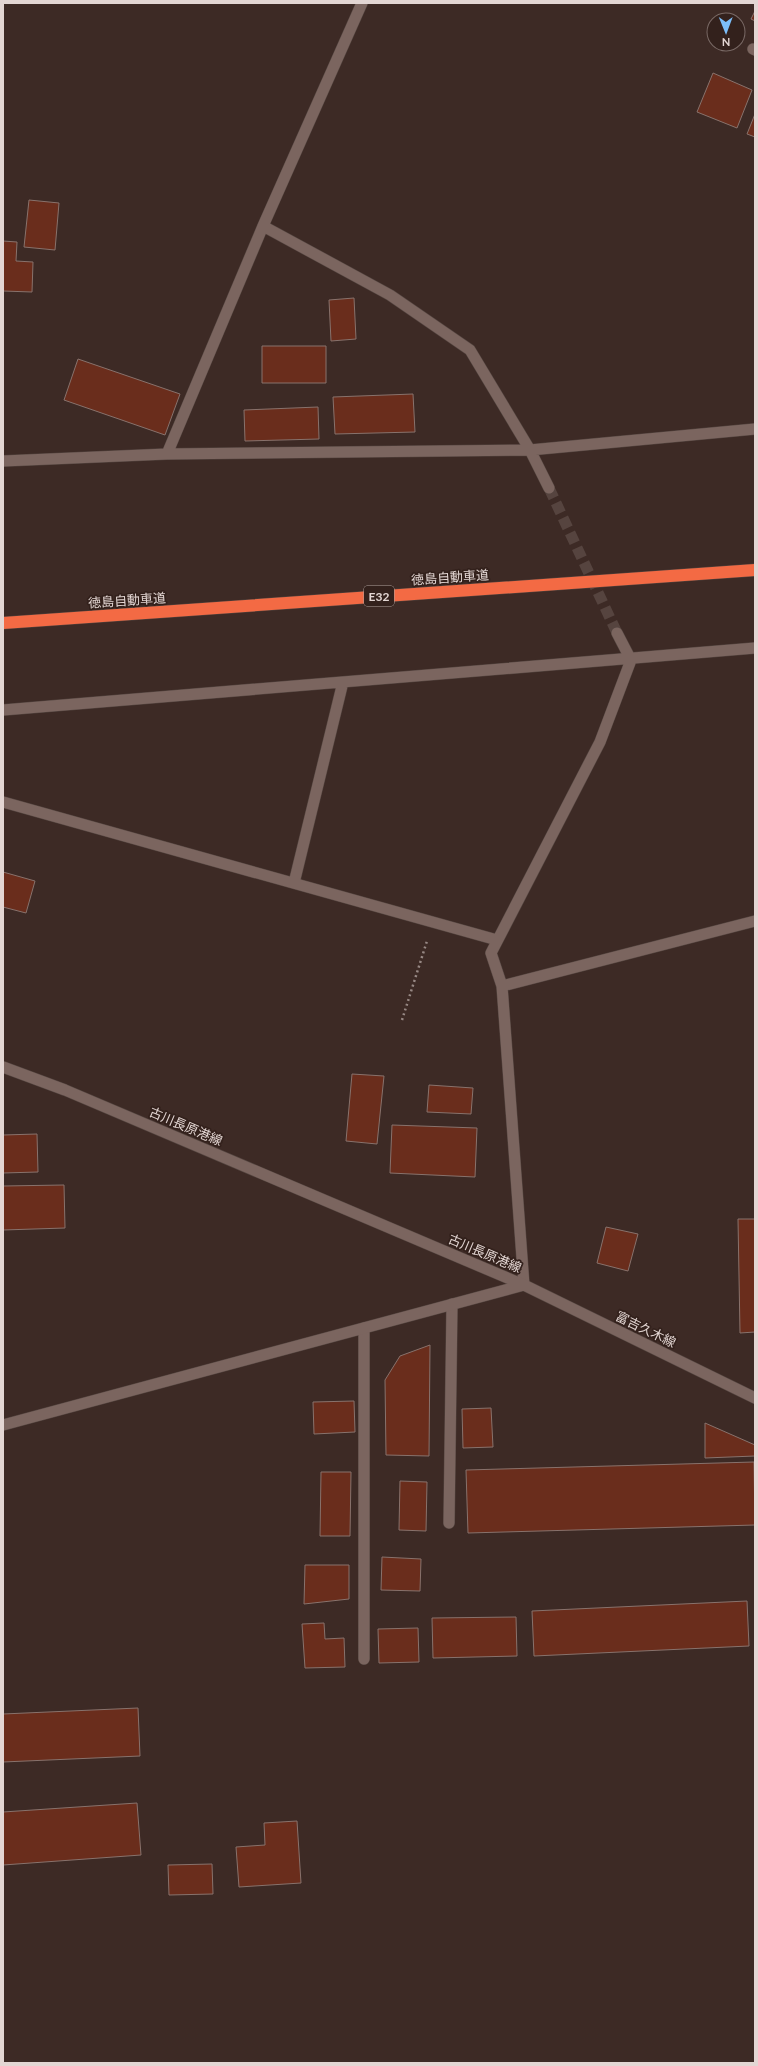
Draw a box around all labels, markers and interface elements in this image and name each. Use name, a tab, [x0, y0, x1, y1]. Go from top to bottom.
north arrow	[706, 12, 746, 52]
text: N	[722, 36, 731, 49]
street label: 徳島自動車道	[411, 566, 489, 588]
road number: E32	[364, 586, 394, 606]
street label: 徳島自動車道	[88, 589, 166, 611]
street label: 古川長原港線	[147, 1103, 225, 1149]
street label: 古川長原港線	[446, 1230, 524, 1276]
street label: 富吉久木線	[613, 1308, 679, 1350]

